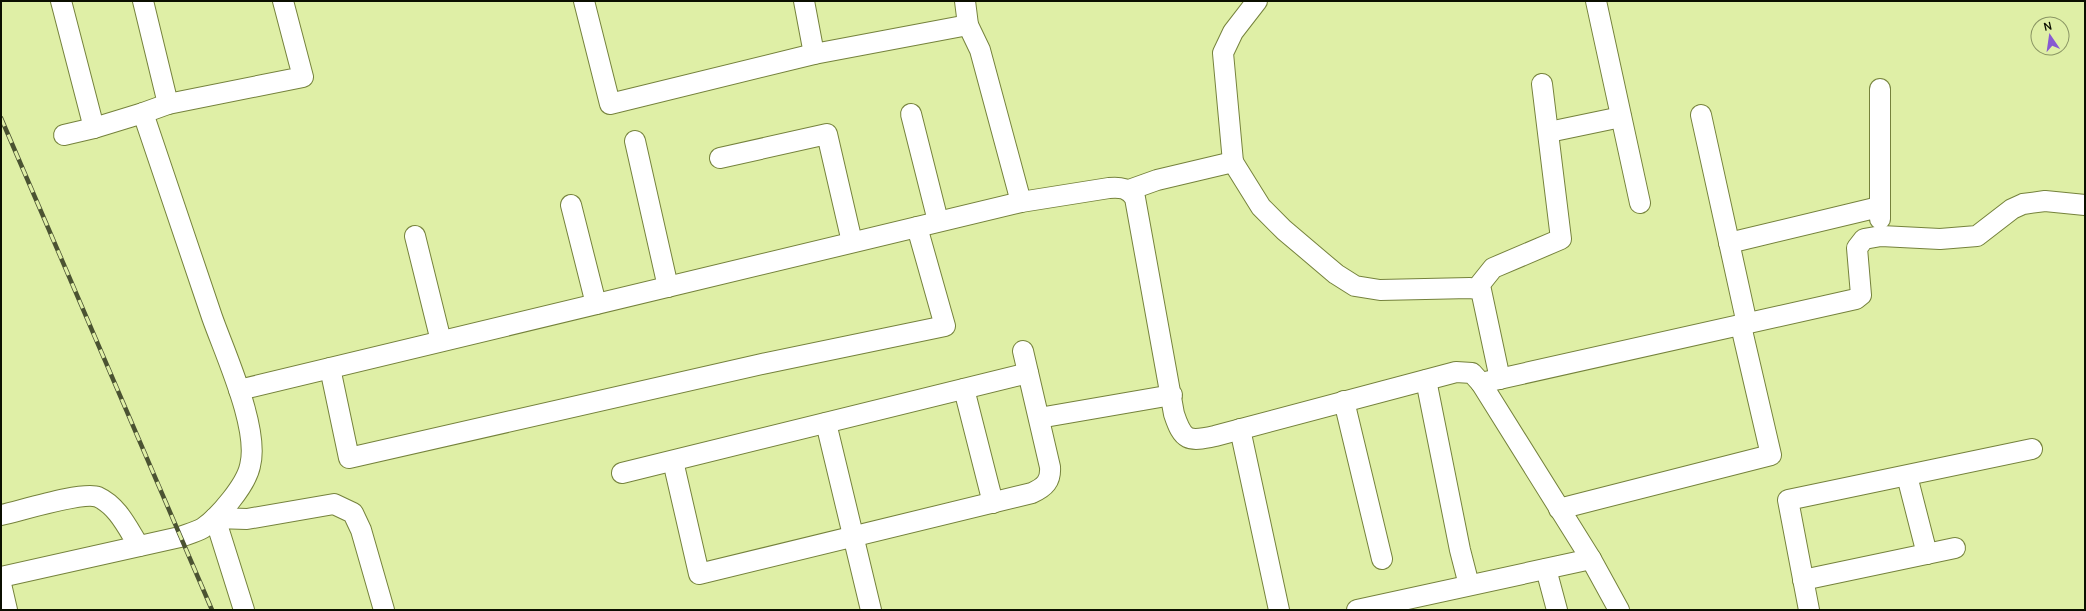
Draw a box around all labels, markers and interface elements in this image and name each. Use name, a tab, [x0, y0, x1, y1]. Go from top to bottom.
north arrow	[2030, 16, 2070, 56]
text: N	[2042, 18, 2053, 34]

